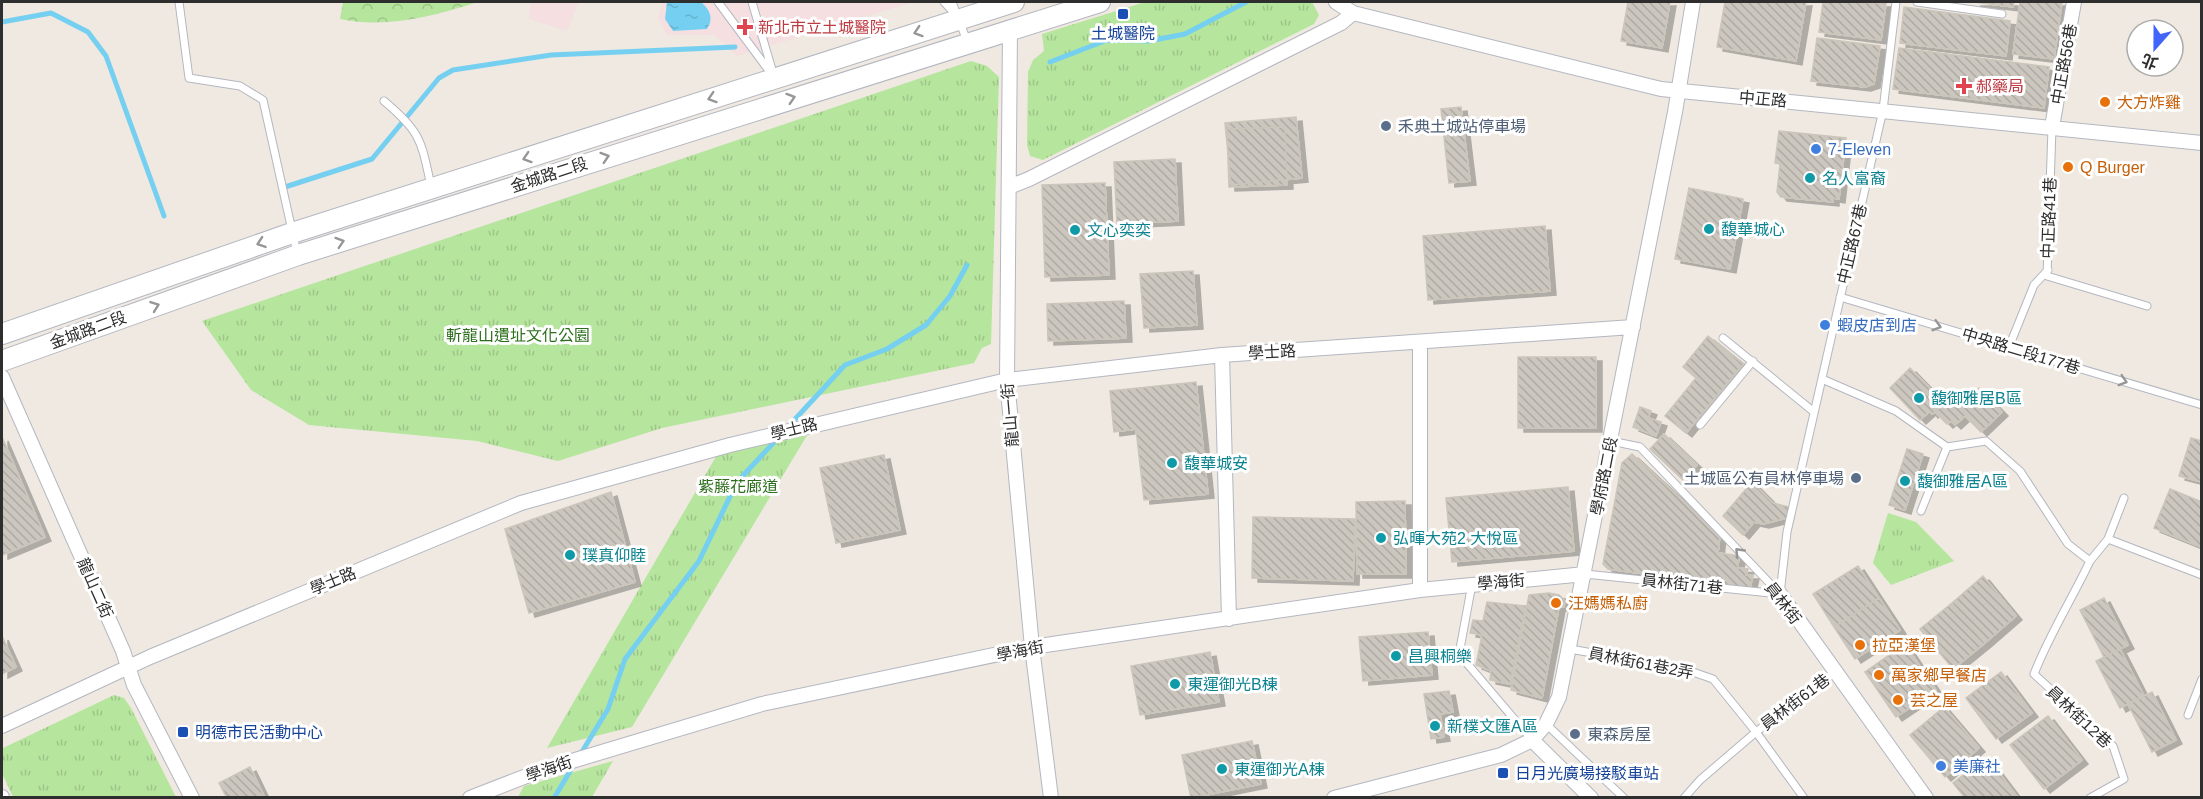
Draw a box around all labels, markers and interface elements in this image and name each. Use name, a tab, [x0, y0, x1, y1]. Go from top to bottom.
marker: 土城醫院	[1116, 7, 1130, 21]
marker: 新北市立土城醫院	[736, 18, 754, 36]
north arrow	[2125, 18, 2185, 78]
place label: 新北市立土城醫院	[758, 19, 886, 36]
street label: 中正路56巷	[2049, 22, 2079, 106]
one-way arrow	[913, 25, 924, 37]
place label: 土城醫院	[1091, 25, 1155, 42]
text: 北	[2139, 51, 2160, 72]
place label: 郝藥局	[1976, 78, 2024, 95]
marker: 郝藥局	[1957, 79, 1971, 93]
street label: 中正路	[1738, 88, 1788, 110]
one-way arrow	[707, 91, 718, 103]
one-way arrow	[785, 93, 796, 105]
place label: 大方炸雞	[2117, 94, 2181, 111]
marker: 大方炸雞	[2098, 95, 2112, 109]
place label: 禾典土城站停車場	[1398, 118, 1526, 135]
marker: 禾典土城站停車場	[1379, 119, 1393, 133]
place label: 7-Eleven	[1828, 141, 1891, 158]
marker: 7-Eleven	[1809, 142, 1823, 156]
one-way arrow	[522, 150, 533, 163]
one-way arrow	[599, 152, 610, 165]
street label: 金城路二段	[508, 155, 590, 195]
place label: Q Burger	[2080, 159, 2146, 176]
marker: Q Burger	[2061, 160, 2075, 174]
place label: 名人富裔	[1822, 170, 1886, 187]
marker: 名人富裔	[1803, 171, 1817, 185]
street label: 中正路41巷	[2039, 177, 2059, 259]
street label: 中正路67巷	[1835, 202, 1869, 286]
place label: 馥華城心	[1721, 221, 1785, 238]
place label: 文心奕奕	[1087, 222, 1151, 239]
marker: 馥華城心	[1702, 222, 1716, 236]
marker: 文心奕奕	[1068, 223, 1082, 237]
one-way arrow	[256, 236, 267, 249]
one-way arrow	[334, 237, 345, 249]
one-way arrow	[150, 301, 160, 314]
street label: 金城路二段	[47, 308, 129, 352]
place label: 蝦皮店到店	[1837, 317, 1917, 334]
marker: 蝦皮店到店	[1818, 318, 1832, 332]
one-way arrow	[1931, 319, 1941, 331]
street label: 中央路二段177巷	[1960, 325, 2082, 377]
park label: 斬龍山遺址文化公園	[446, 327, 590, 344]
street label: 學士路	[1248, 342, 1296, 362]
one-way arrow	[2118, 374, 2128, 386]
street label: 龍山一街	[999, 382, 1021, 448]
place label: 馥御雅居B區	[1931, 390, 2022, 407]
marker: 馥御雅居B區	[1912, 391, 1926, 405]
street label: 學士路	[769, 415, 819, 443]
street label: 學府路二段	[1588, 435, 1620, 517]
place label: 馥華城安	[1184, 455, 1248, 472]
marker: 馥華城安	[1165, 456, 1179, 470]
place label: 土城區公有員林停車場	[1684, 470, 1844, 487]
marker: 土城區公有員林停車場	[1849, 471, 1863, 485]
place label: 馥御雅居A區	[1917, 473, 2008, 490]
marker: 馥御雅居A區	[1898, 474, 1912, 488]
park label: 紫藤花廊道	[698, 478, 778, 495]
place label: 弘暉大苑2 大悅區	[1393, 530, 1518, 547]
marker: 弘暉大苑2 大悅區	[1374, 531, 1388, 545]
place label: 璞真仰睦	[582, 547, 646, 564]
marker: 璞真仰睦	[563, 548, 577, 562]
one-way arrow	[1736, 548, 1747, 559]
street label: 龍山二街	[74, 555, 116, 621]
street label: 學士路	[308, 564, 358, 598]
street label: 學海街	[1476, 571, 1526, 593]
street label: 員林街71巷	[1640, 571, 1724, 597]
street label: 員林街	[1762, 579, 1804, 627]
place label: 汪媽媽私廚	[1568, 595, 1648, 612]
marker: 汪媽媽私廚	[1549, 596, 1563, 610]
place label: 拉亞漢堡	[1872, 637, 1936, 654]
street label: 學海街	[995, 638, 1045, 664]
marker: 拉亞漢堡	[1853, 638, 1867, 652]
street label: 員林街61巷2弄	[1587, 644, 1695, 682]
place label: 昌興桐樂	[1408, 648, 1472, 665]
marker: 昌興桐樂	[1389, 649, 1403, 663]
place label: 萬家鄉早餐店	[1891, 667, 1987, 684]
marker: 萬家鄉早餐店	[1872, 668, 1886, 682]
street label: 員林街61巷	[1757, 671, 1833, 733]
place label: 東運御光B棟	[1187, 676, 1278, 693]
marker: 東運御光B棟	[1168, 677, 1182, 691]
street label: 員林街12巷	[2043, 683, 2115, 751]
place label: 芸之屋	[1910, 692, 1958, 709]
marker: 芸之屋	[1891, 693, 1905, 707]
place label: 新樸文匯A區	[1447, 718, 1538, 735]
marker: 新樸文匯A區	[1428, 719, 1442, 733]
place label: 明德市民活動中心	[195, 724, 323, 741]
marker: 明德市民活動中心	[176, 725, 190, 739]
place label: 東森房屋	[1587, 726, 1651, 743]
marker: 東森房屋	[1568, 727, 1582, 741]
street label: 學海街	[524, 753, 574, 785]
place label: 美廉社	[1953, 758, 2001, 775]
marker: 美廉社	[1934, 759, 1948, 773]
place label: 東運御光A棟	[1234, 761, 1325, 778]
marker: 東運御光A棟	[1215, 762, 1229, 776]
place label: 日月光廣場接駁車站	[1515, 765, 1659, 782]
marker: 日月光廣場接駁車站	[1496, 766, 1510, 780]

